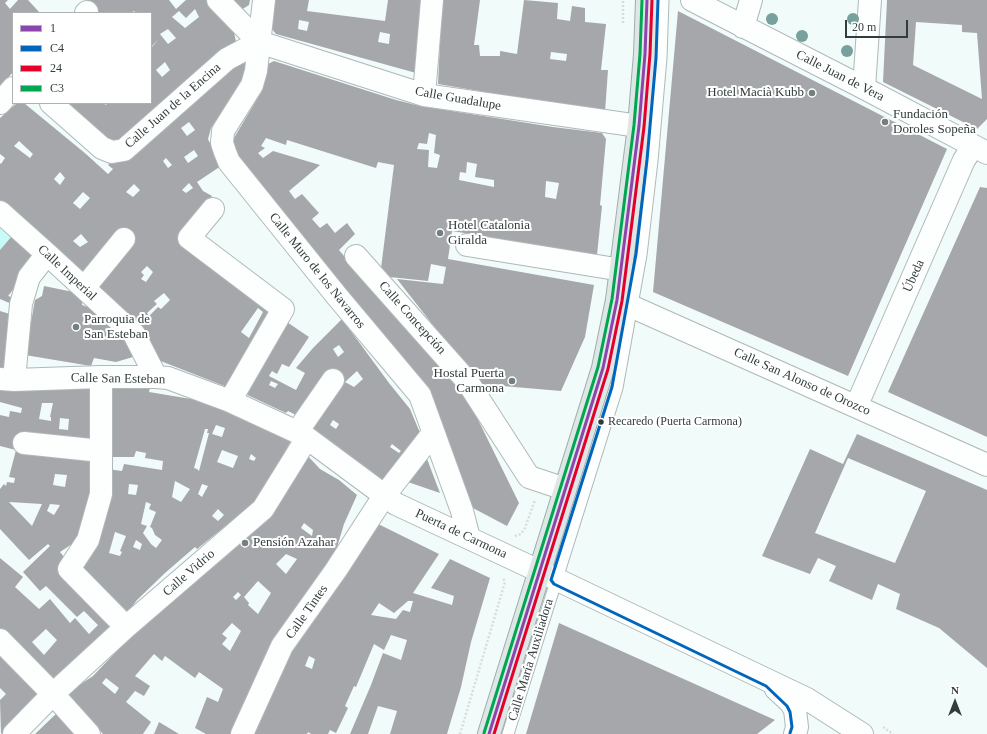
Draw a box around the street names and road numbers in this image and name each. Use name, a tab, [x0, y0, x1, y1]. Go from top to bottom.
street label: Calle Juan de Vera	[793, 47, 887, 105]
street label: Calle Juan de la Encina	[122, 60, 224, 152]
street label: Calle Guadalupe	[414, 84, 502, 114]
street label: Calle Muro de los Navarros	[265, 210, 369, 332]
street label: Calle Imperial	[34, 242, 100, 304]
street label: Úbeda	[900, 257, 928, 295]
street label: Calle Concepción	[375, 278, 449, 358]
street label: Calle San Alonso de Orozco	[731, 345, 873, 419]
street label: Calle San Esteban	[71, 370, 165, 388]
street label: Puerta de Carmona	[413, 506, 509, 562]
street label: Calle Vidrio	[160, 546, 218, 600]
street label: Calle Tintes	[283, 582, 331, 642]
street label: Calle María Auxiliadora	[505, 597, 557, 723]

